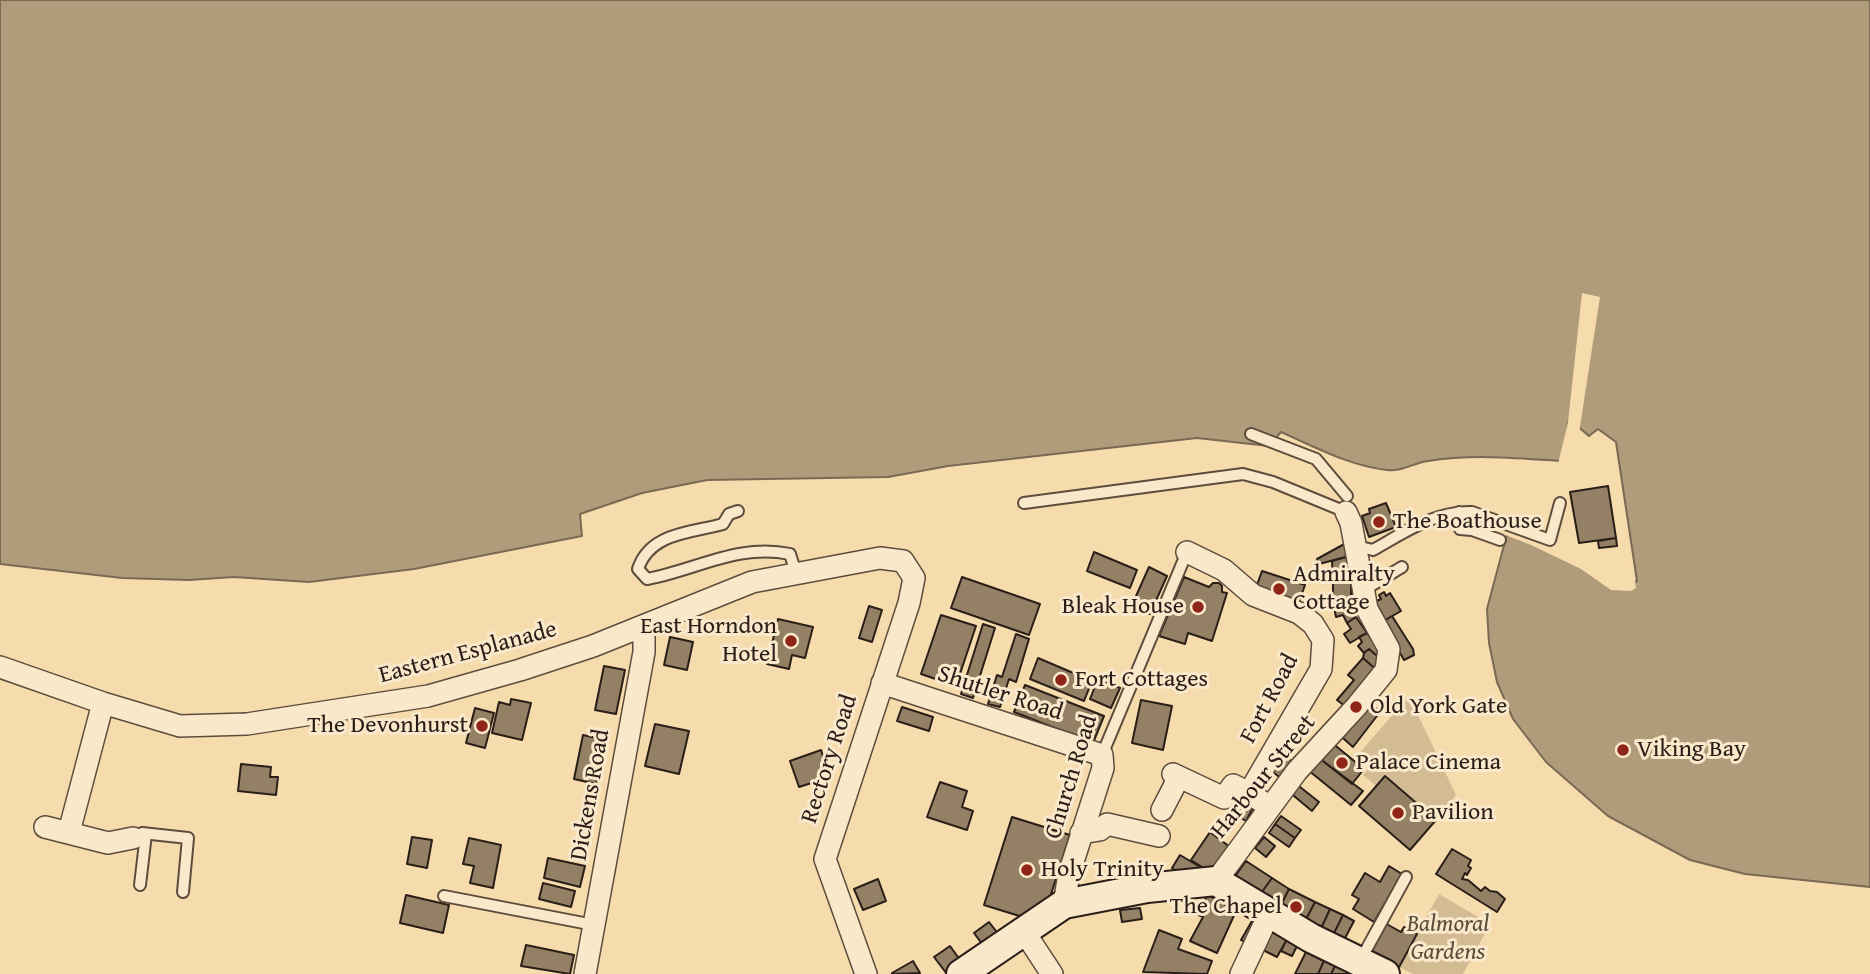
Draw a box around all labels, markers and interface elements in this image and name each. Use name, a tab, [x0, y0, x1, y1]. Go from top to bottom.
place label: The Boathouse	[1393, 508, 1542, 536]
marker: The Boathouse	[1371, 514, 1387, 530]
place label: Admiralty Cottage	[1293, 561, 1395, 617]
marker: Admiralty Cottage	[1271, 581, 1287, 597]
place label: Bleak House	[1062, 593, 1184, 621]
marker: Bleak House	[1190, 599, 1206, 615]
place label: East Horndon Hotel	[640, 613, 777, 669]
street label: Eastern Esplanade	[376, 615, 560, 691]
marker: East Horndon Hotel	[783, 633, 799, 649]
street label: Fort Road	[1235, 649, 1305, 749]
street label: Shutler Road	[934, 660, 1066, 728]
place label: Fort Cottages	[1075, 666, 1208, 694]
marker: Fort Cottages	[1053, 672, 1069, 688]
street label: Rectory Road	[796, 691, 864, 827]
place label: Old York Gate	[1370, 693, 1507, 721]
marker: Old York Gate	[1348, 699, 1364, 715]
street label: Harbour Street	[1205, 709, 1323, 845]
street label: Church Road	[1039, 711, 1105, 843]
place label: The Devonhurst	[307, 712, 468, 740]
marker: The Devonhurst	[474, 718, 490, 734]
street label: Dickens Road	[565, 727, 617, 863]
place label: Viking Bay	[1637, 736, 1746, 764]
marker: Viking Bay	[1615, 742, 1631, 758]
place label: Palace Cinema	[1356, 749, 1501, 777]
marker: Palace Cinema	[1334, 755, 1350, 771]
place label: Pavilion	[1412, 799, 1494, 827]
marker: Pavilion	[1390, 805, 1406, 821]
place label: Holy Trinity	[1041, 856, 1164, 884]
marker: Holy Trinity	[1019, 862, 1035, 878]
place label: The Chapel	[1170, 893, 1282, 921]
marker: The Chapel	[1288, 899, 1304, 915]
park label: Balmoral Gardens	[1407, 911, 1489, 967]

